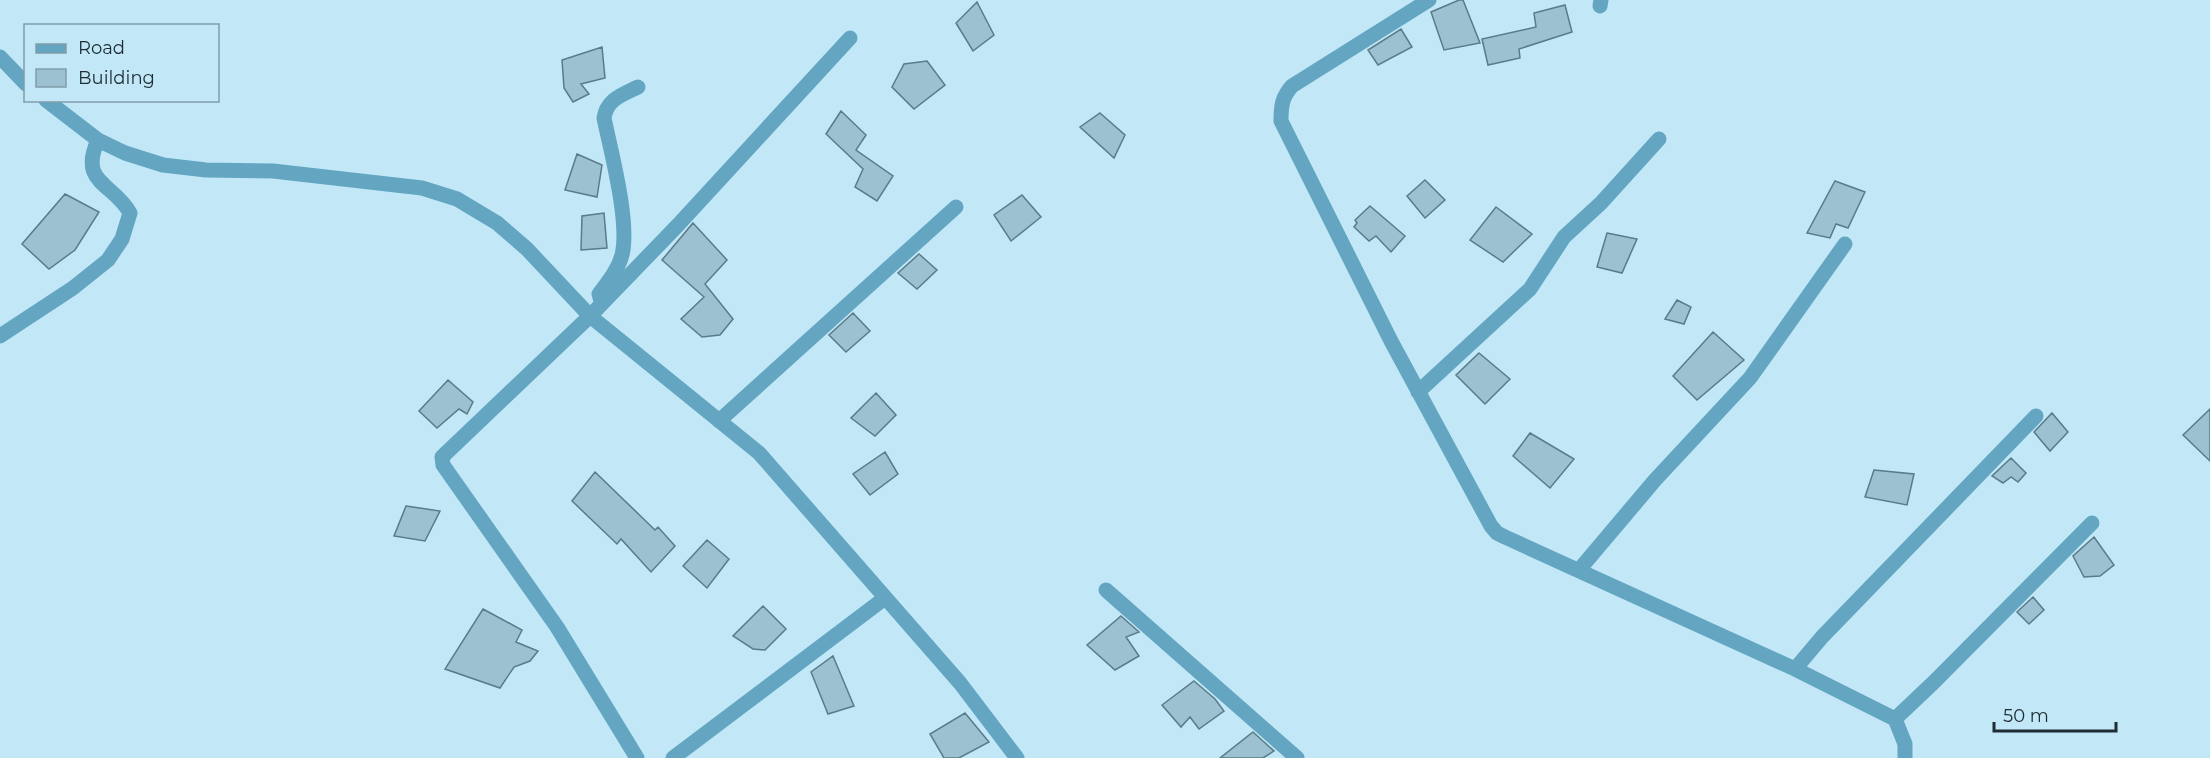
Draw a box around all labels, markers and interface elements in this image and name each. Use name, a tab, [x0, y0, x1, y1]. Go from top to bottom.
legend	[24, 24, 219, 102]
text: Road	[78, 37, 125, 59]
text: Building	[78, 67, 155, 89]
scale bar	[1994, 695, 2116, 733]
text: 50 m	[2003, 705, 2049, 727]

